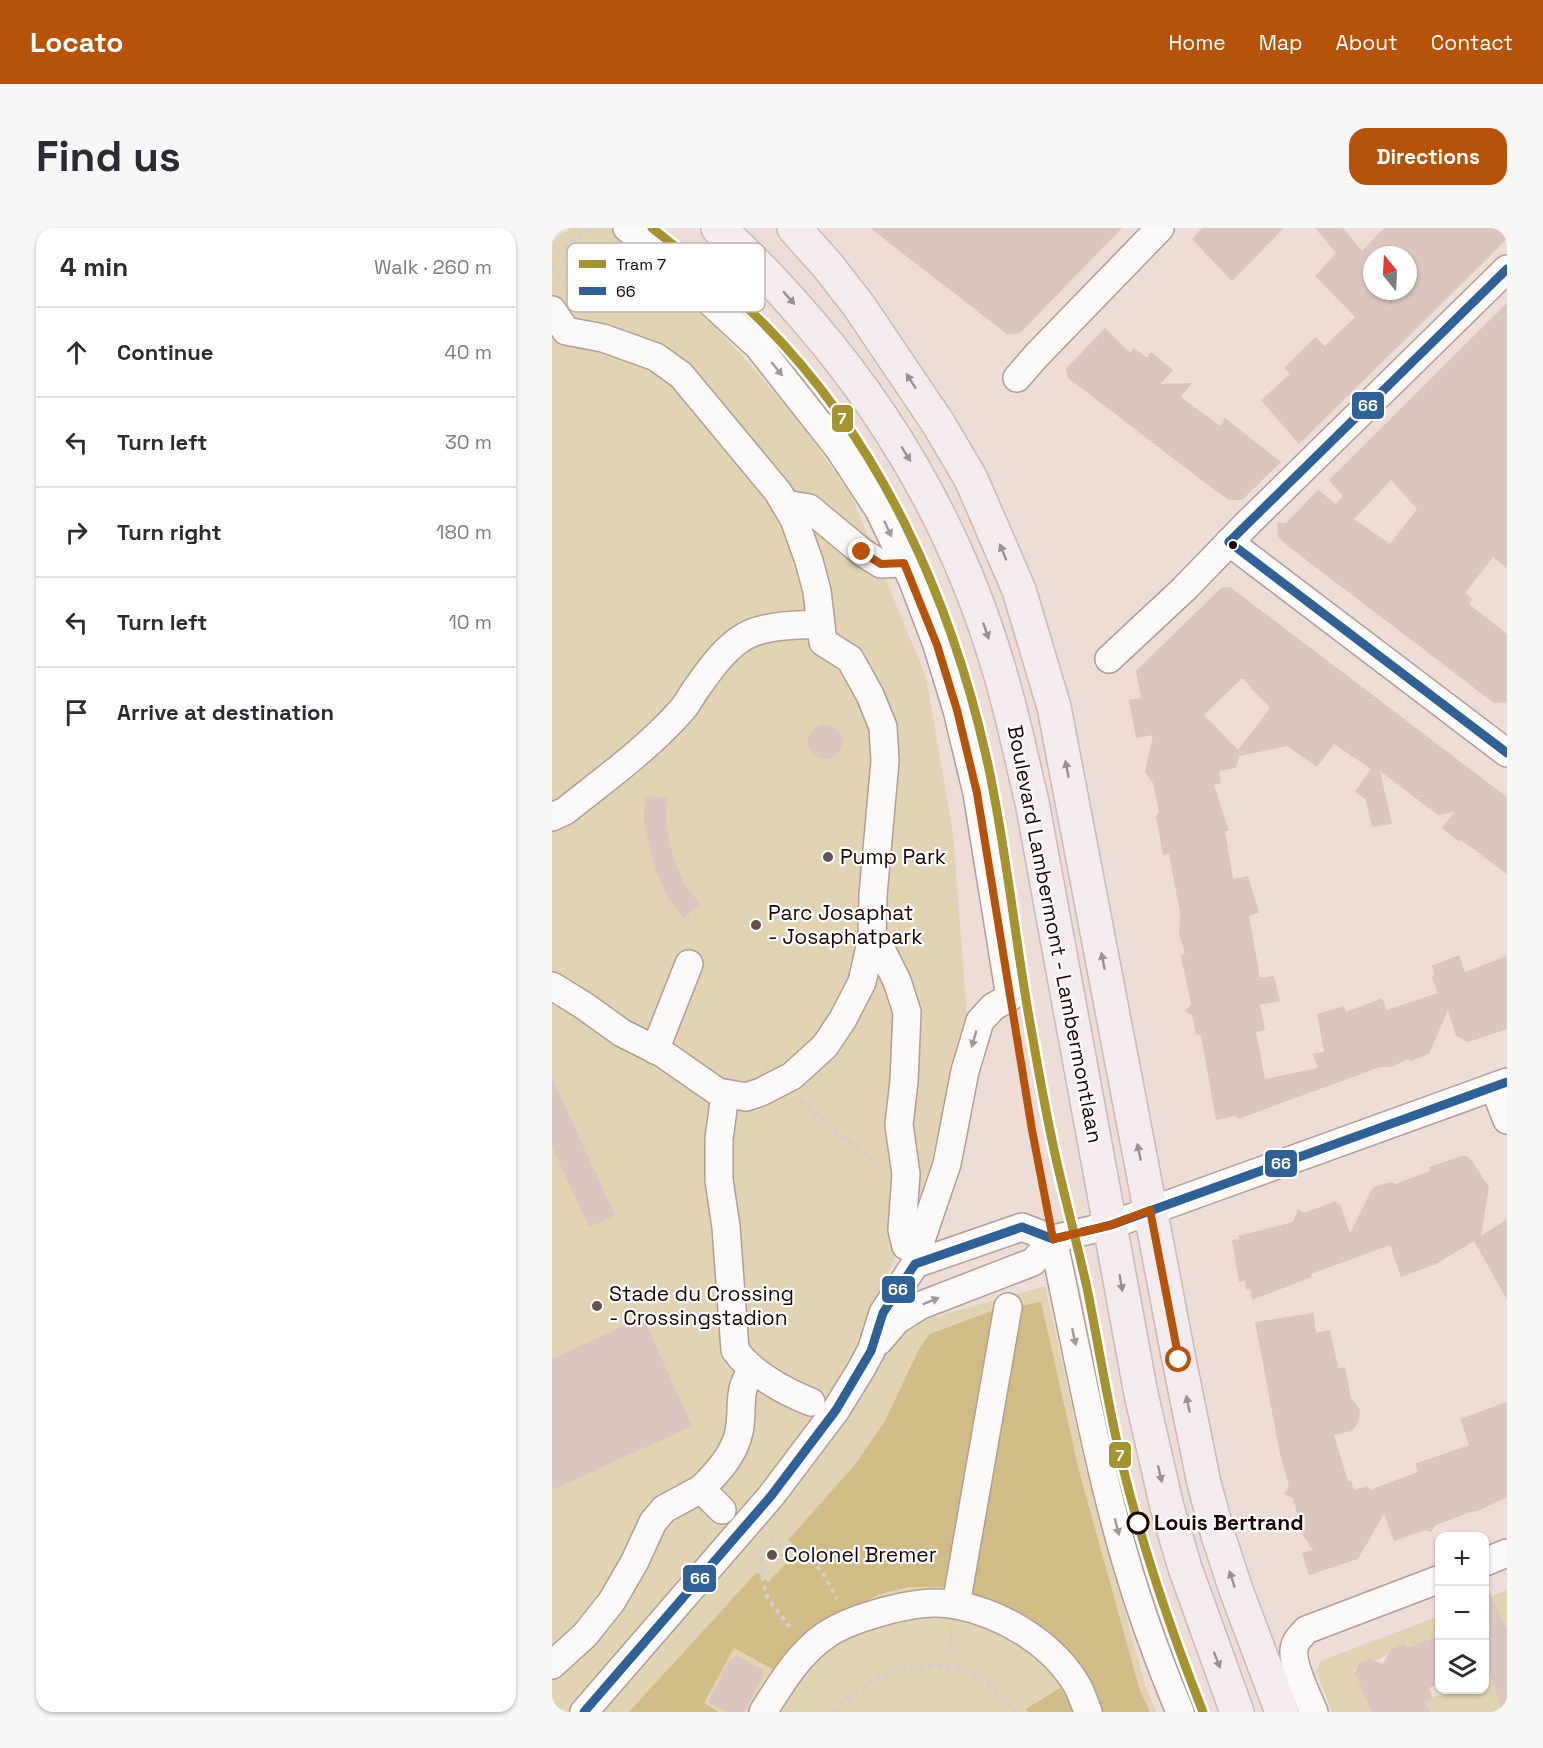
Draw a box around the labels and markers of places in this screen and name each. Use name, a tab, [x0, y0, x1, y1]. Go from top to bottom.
unlabelled marker	[1227, 539, 1239, 551]
place label: Pump Park	[840, 843, 946, 870]
marker: Pump Park	[821, 850, 835, 864]
place label: Parc Josaphat - Josaphatpark	[768, 899, 923, 950]
marker: Parc Josaphat - Josaphatpark	[749, 918, 763, 932]
place label: Stade du Crossing - Crossingstadion	[609, 1280, 794, 1331]
marker: Stade du Crossing - Crossingstadion	[590, 1299, 604, 1313]
place label: Louis Bertrand	[1154, 1509, 1304, 1536]
marker: Louis Bertrand	[1127, 1512, 1149, 1534]
place label: Colonel Bremer	[784, 1541, 937, 1568]
marker: Colonel Bremer	[765, 1548, 779, 1562]

